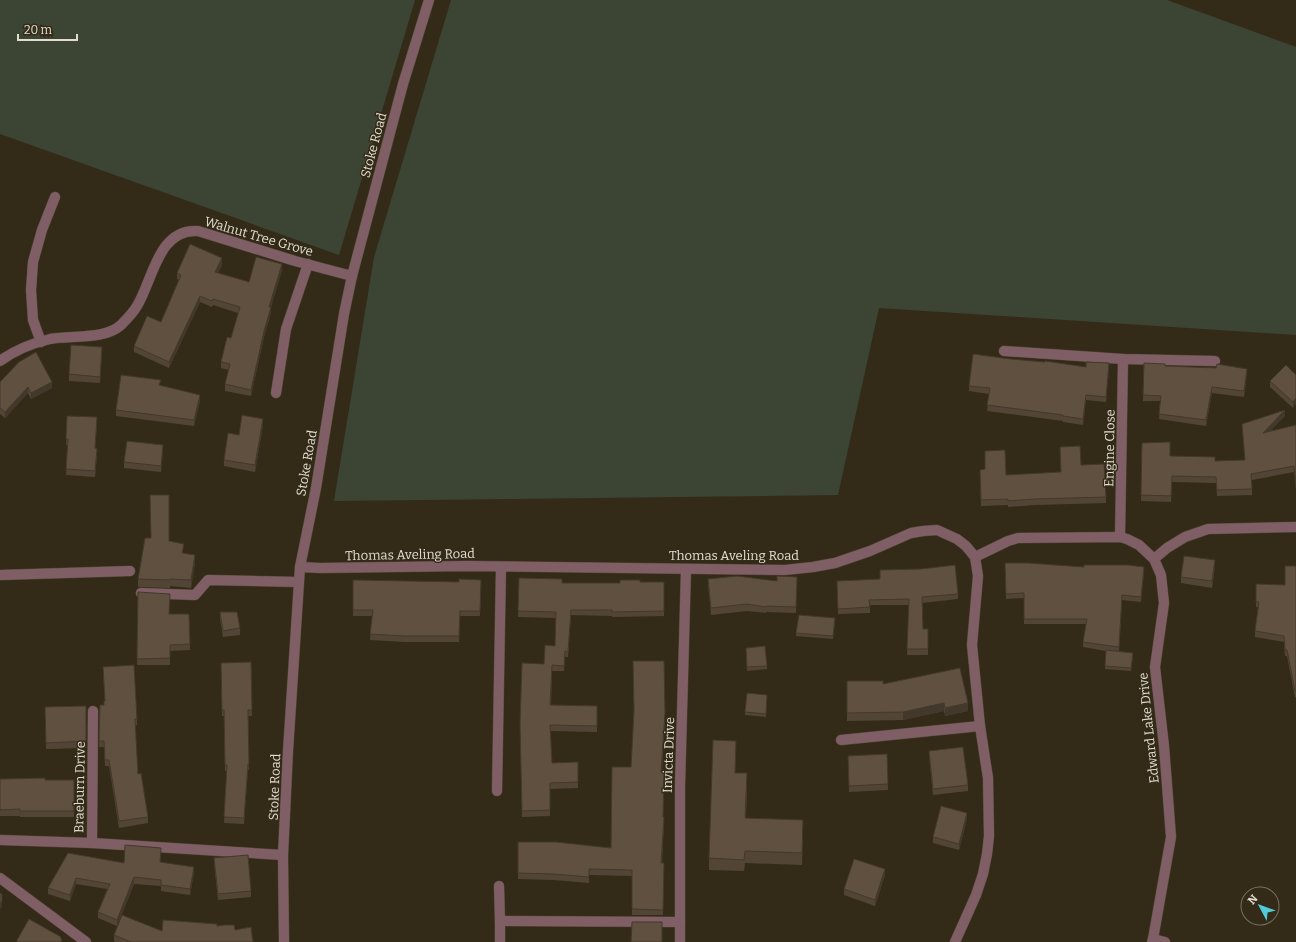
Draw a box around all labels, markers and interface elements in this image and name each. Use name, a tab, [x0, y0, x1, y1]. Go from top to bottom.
scale bar	[18, 16, 77, 42]
text: 20 m	[24, 23, 53, 37]
street label: Stoke Road	[358, 111, 389, 179]
street label: Walnut Tree Grove	[203, 214, 315, 259]
street label: Engine Close	[1101, 409, 1118, 487]
street label: Stoke Road	[293, 429, 320, 497]
street label: Thomas Aveling Road	[345, 546, 475, 563]
street label: Thomas Aveling Road	[669, 548, 799, 563]
street label: Edward Lake Drive	[1135, 672, 1162, 784]
street label: Invicta Drive	[660, 717, 677, 793]
street label: Braeburn Drive	[71, 741, 88, 833]
street label: Stoke Road	[266, 753, 283, 821]
north arrow	[1240, 886, 1280, 926]
text: N	[1245, 892, 1261, 907]

